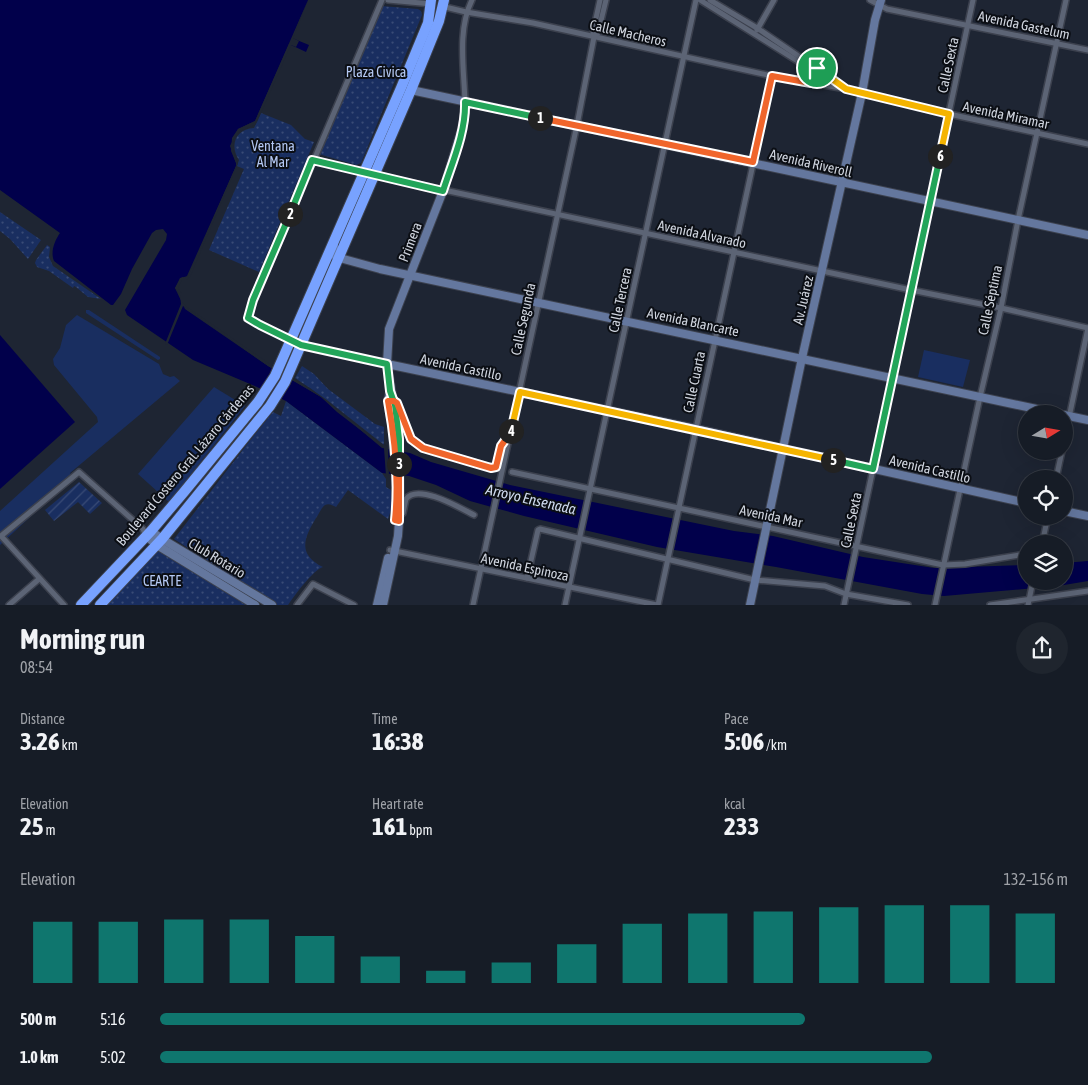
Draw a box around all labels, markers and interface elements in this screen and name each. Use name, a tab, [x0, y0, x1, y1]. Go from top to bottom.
street label: Avenida Gastelum	[977, 7, 1071, 43]
street label: Calle Macheros	[588, 16, 668, 50]
street label: Calle Sexta	[934, 36, 962, 94]
pin	[796, 47, 838, 89]
icon: arrive	[803, 54, 831, 82]
park label: Plaza Civica	[346, 64, 406, 80]
street label: Avenida Miramar	[961, 98, 1051, 132]
pin: 1	[528, 106, 552, 130]
text: 1	[537, 110, 544, 126]
park label: Ventana Al Mar	[251, 138, 295, 170]
pin: 6	[928, 144, 952, 168]
street label: Avenida Riveroll	[768, 146, 854, 180]
text: 6	[937, 148, 944, 164]
pin: 2	[278, 202, 302, 226]
text: 2	[287, 206, 294, 222]
street label: Avenida Alvarado	[656, 217, 748, 251]
street label: Primera	[395, 220, 425, 264]
street label: Calle Séptima	[975, 264, 1005, 336]
street label: Calle Tercera	[605, 266, 635, 334]
street label: Av. Juárez	[790, 274, 816, 326]
street label: Calle Segunda	[508, 281, 538, 357]
street label: Avenida Blancarte	[646, 304, 740, 340]
street label: Calle Cuarta	[680, 350, 708, 414]
street label: Avenida Castillo	[419, 351, 503, 383]
street label: Boulevard Costero Gral. Lázaro Cárdenas	[113, 381, 257, 549]
north arrow	[1018, 405, 1072, 460]
map controls	[1018, 405, 1073, 590]
pin: 4	[498, 418, 524, 444]
text: 4	[508, 423, 515, 439]
pin: 5	[820, 448, 846, 472]
pin: 3	[386, 452, 412, 476]
text: 5	[830, 452, 837, 468]
street label: Avenida Castillo	[888, 452, 972, 486]
text: 3	[396, 456, 403, 472]
button: locate	[1018, 470, 1073, 525]
water label: Arroyo Ensenada	[483, 480, 578, 518]
street label: Calle Sexta	[837, 491, 865, 549]
street label: Avenida Mar	[738, 502, 805, 531]
street label: Club Rotario	[186, 535, 248, 581]
button: layers	[1018, 535, 1073, 590]
street label: Avenida Espinoza	[480, 550, 570, 584]
park label: CEARTE	[143, 573, 181, 589]
button: share	[1016, 622, 1068, 674]
text: Morning run	[20, 623, 145, 655]
text: 08:54	[20, 658, 53, 676]
text: Distance	[20, 711, 65, 727]
text: Time	[372, 711, 398, 727]
text: Pace	[724, 711, 749, 727]
text: 3.26	[20, 727, 60, 755]
text: 16:38	[372, 727, 423, 755]
text: 5:06	[724, 727, 764, 755]
text: km	[60, 737, 78, 753]
text: /km	[764, 737, 787, 753]
text: Elevation	[20, 796, 69, 812]
text: Heart rate	[372, 796, 424, 812]
text: kcal	[724, 796, 745, 812]
text: 25	[20, 812, 44, 840]
text: 161	[372, 812, 407, 840]
text: 233	[724, 812, 759, 840]
text: m	[44, 822, 56, 838]
text: bpm	[407, 822, 433, 838]
text: Elevation	[20, 870, 75, 888]
text: 132–156 m	[1004, 870, 1068, 888]
text: 500 m	[20, 1010, 56, 1028]
text: 5:16	[100, 1010, 125, 1028]
text: 1.0 km	[20, 1048, 59, 1066]
text: 5:02	[100, 1048, 126, 1066]

